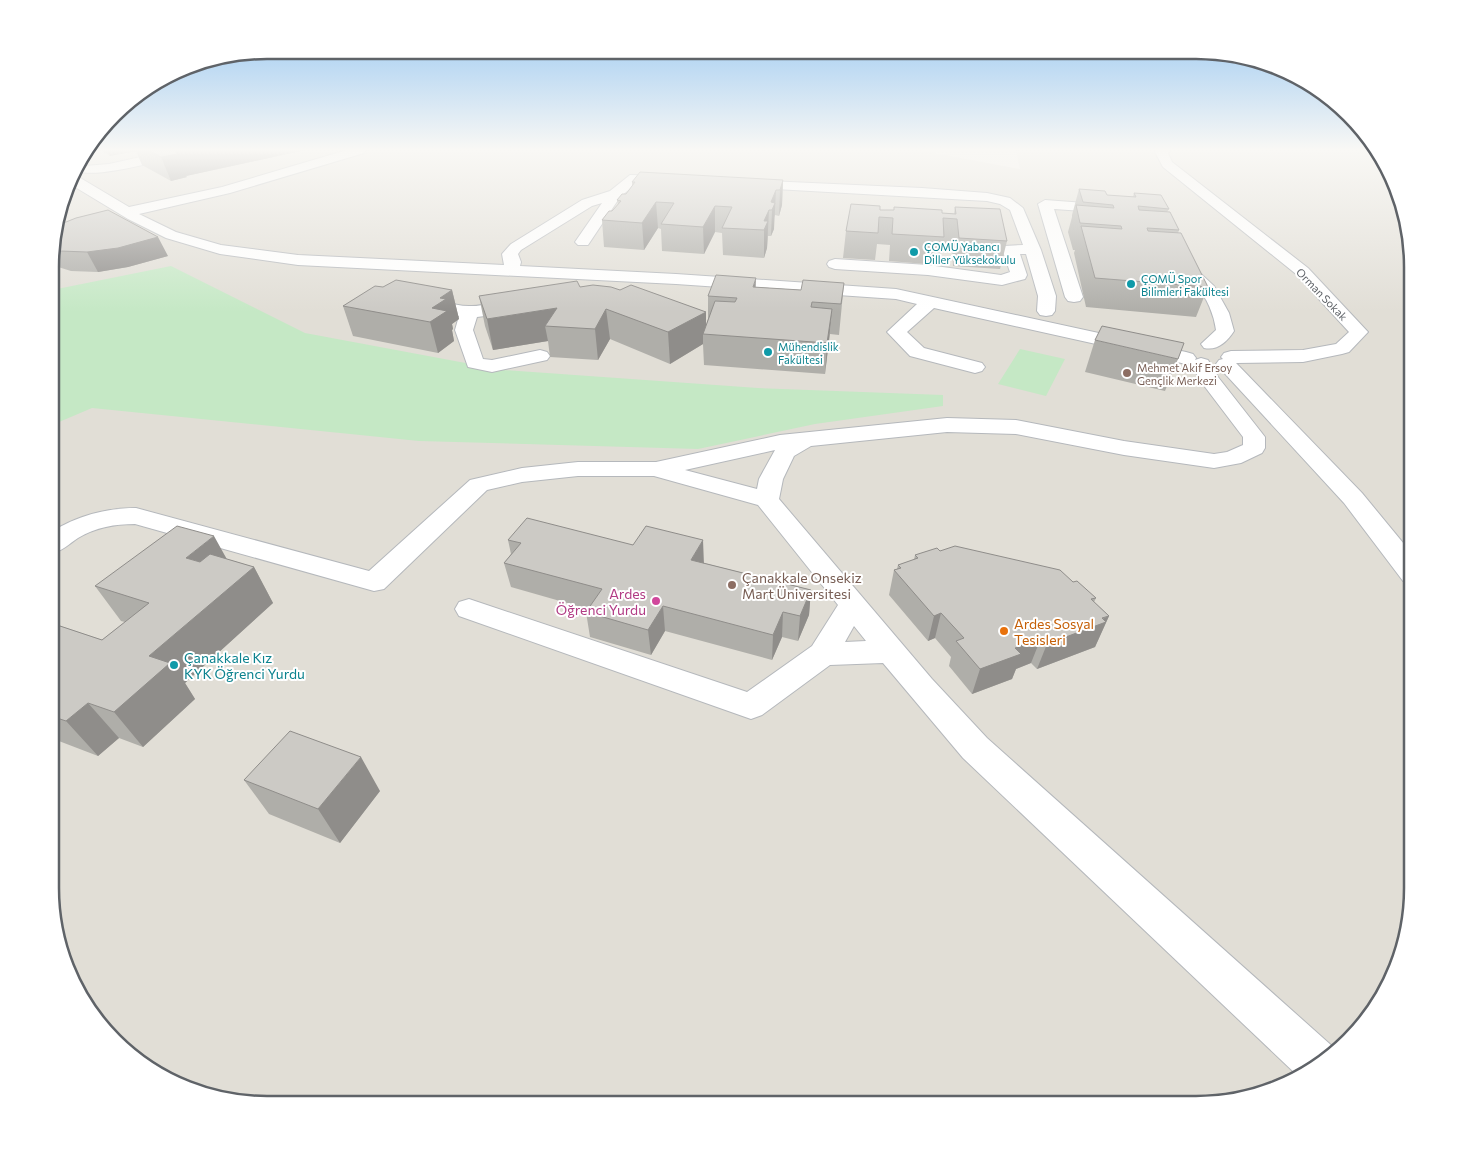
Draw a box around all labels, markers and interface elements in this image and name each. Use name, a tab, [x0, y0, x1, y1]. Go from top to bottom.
place label: ÇOMÜ Yabancı Diller Yüksekokulu	[924, 239, 1016, 266]
marker: ÇOMÜ Yabancı Diller Yüksekokulu	[908, 246, 920, 258]
street label: Orman Sokak	[1294, 265, 1350, 323]
place label: ÇOMÜ Spor Bilimleri Fakültesi	[1141, 271, 1229, 298]
marker: ÇOMÜ Spor Bilimleri Fakültesi	[1125, 278, 1137, 290]
place label: Mühendislik Fakültesi	[778, 340, 839, 366]
marker: Mühendislik Fakültesi	[762, 346, 774, 358]
place label: Mehmet Akif Ersoy Gençlik Merkezi	[1137, 361, 1232, 387]
marker: Mehmet Akif Ersoy Gençlik Merkezi	[1121, 367, 1133, 379]
place label: Çanakkale Onsekiz Mart Üniversitesi	[742, 569, 862, 602]
marker: Çanakkale Onsekiz Mart Üniversitesi	[726, 579, 738, 591]
place label: Ardes Öğrenci Yurdu	[556, 585, 646, 618]
marker: Ardes Öğrenci Yurdu	[650, 595, 662, 607]
place label: Ardes Sosyal Tesisleri	[1014, 615, 1094, 648]
marker: Ardes Sosyal Tesisleri	[998, 625, 1010, 637]
place label: Çanakkale Kız KYK Öğrenci Yurdu	[184, 649, 305, 682]
marker: Çanakkale Kız KYK Öğrenci Yurdu	[168, 659, 180, 671]

